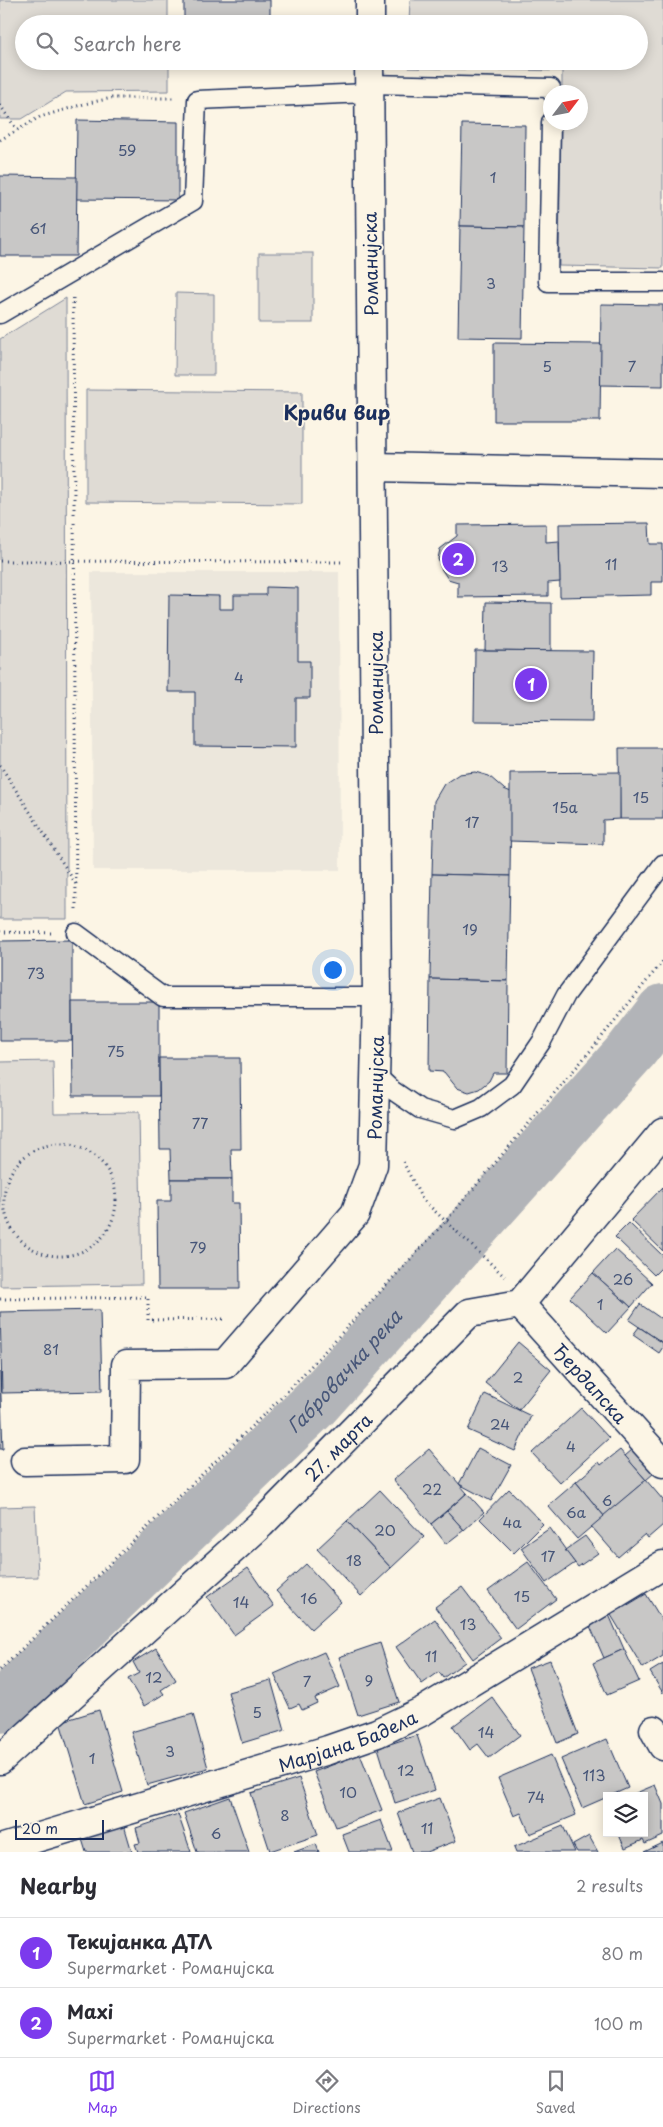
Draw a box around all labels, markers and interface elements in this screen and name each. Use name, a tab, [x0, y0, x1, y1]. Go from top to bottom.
search box	[15, 15, 648, 70]
icon: search	[33, 29, 61, 57]
text: Search here	[73, 29, 182, 57]
north arrow	[543, 85, 588, 130]
house number: 59	[118, 138, 136, 161]
house number: 1	[490, 165, 496, 188]
street label: Романијска	[356, 211, 384, 316]
house number: 61	[30, 216, 46, 239]
house number: 3	[486, 271, 496, 294]
house number: 5	[542, 354, 552, 377]
house number: 7	[628, 354, 637, 377]
district label: Криви вир	[284, 397, 390, 427]
pin: 2	[442, 540, 474, 578]
house number: 11	[605, 552, 617, 575]
house number: 13	[492, 554, 508, 577]
street label: Романијска	[362, 630, 389, 735]
house number: 4	[234, 665, 244, 688]
pin: 1	[515, 665, 547, 703]
house number: 15	[633, 785, 649, 808]
house number: 15a	[552, 795, 579, 818]
house number: 17	[465, 810, 479, 833]
house number: 19	[462, 917, 478, 940]
your location	[320, 957, 346, 983]
house number: 73	[27, 961, 45, 984]
street label: Романијска	[360, 1034, 390, 1140]
house number: 75	[107, 1039, 125, 1062]
house number: 77	[192, 1111, 208, 1134]
house number: 79	[189, 1235, 207, 1258]
house number: 26	[613, 1267, 633, 1290]
house number: 1	[597, 1292, 603, 1315]
water label: Габровачка река	[280, 1302, 408, 1439]
house number: 81	[43, 1337, 59, 1360]
street label: Ђердапска	[548, 1337, 635, 1429]
house number: 2	[513, 1365, 523, 1388]
street label: 27. марта	[298, 1406, 378, 1487]
house number: 24	[490, 1412, 510, 1435]
house number: 4	[566, 1434, 576, 1457]
house number: 22	[422, 1477, 442, 1500]
house number: 6	[602, 1488, 612, 1511]
house number: 6a	[566, 1500, 587, 1523]
house number: 4a	[502, 1510, 522, 1533]
house number: 20	[374, 1518, 396, 1541]
house number: 17	[541, 1544, 555, 1567]
house number: 18	[346, 1548, 362, 1571]
house number: 15	[514, 1584, 530, 1607]
house number: 16	[300, 1586, 318, 1609]
house number: 14	[233, 1590, 249, 1613]
house number: 13	[460, 1612, 476, 1635]
house number: 11	[425, 1644, 437, 1667]
house number: 12	[145, 1665, 163, 1688]
house number: 9	[365, 1668, 373, 1691]
house number: 7	[303, 1669, 312, 1692]
house number: 5	[252, 1700, 262, 1723]
street label: Марјана Бадела	[275, 1702, 422, 1778]
house number: 14	[478, 1720, 494, 1743]
house number: 3	[165, 1739, 175, 1762]
house number: 1	[89, 1746, 95, 1769]
house number: 12	[397, 1758, 415, 1781]
house number: 113	[583, 1763, 605, 1786]
house number: 10	[339, 1780, 357, 1803]
house number: 74	[527, 1785, 545, 1808]
map controls	[603, 1792, 648, 1837]
button: layers	[603, 1792, 648, 1837]
house number: 8	[280, 1803, 290, 1826]
house number: 11	[421, 1816, 433, 1839]
scale bar	[15, 1817, 104, 1840]
text: 20 m	[22, 1818, 58, 1839]
house number: 6	[211, 1821, 221, 1844]
text: Nearby	[20, 1869, 97, 1901]
text: 2 results	[576, 1873, 643, 1897]
text: Текијанка ДТЛ	[67, 1927, 213, 1955]
text: 1	[32, 1941, 40, 1965]
text: 80 m	[601, 1941, 643, 1965]
text: Supermarket · Романијска	[67, 1955, 274, 1979]
text: Maxi	[67, 1997, 113, 2025]
text: 2	[30, 2011, 42, 2035]
text: 100 m	[594, 2011, 643, 2035]
text: Supermarket · Романијска	[67, 2025, 274, 2049]
tab: Map	[88, 2067, 117, 2118]
tab: Directions	[293, 2067, 361, 2118]
tab: Saved	[536, 2067, 575, 2118]

